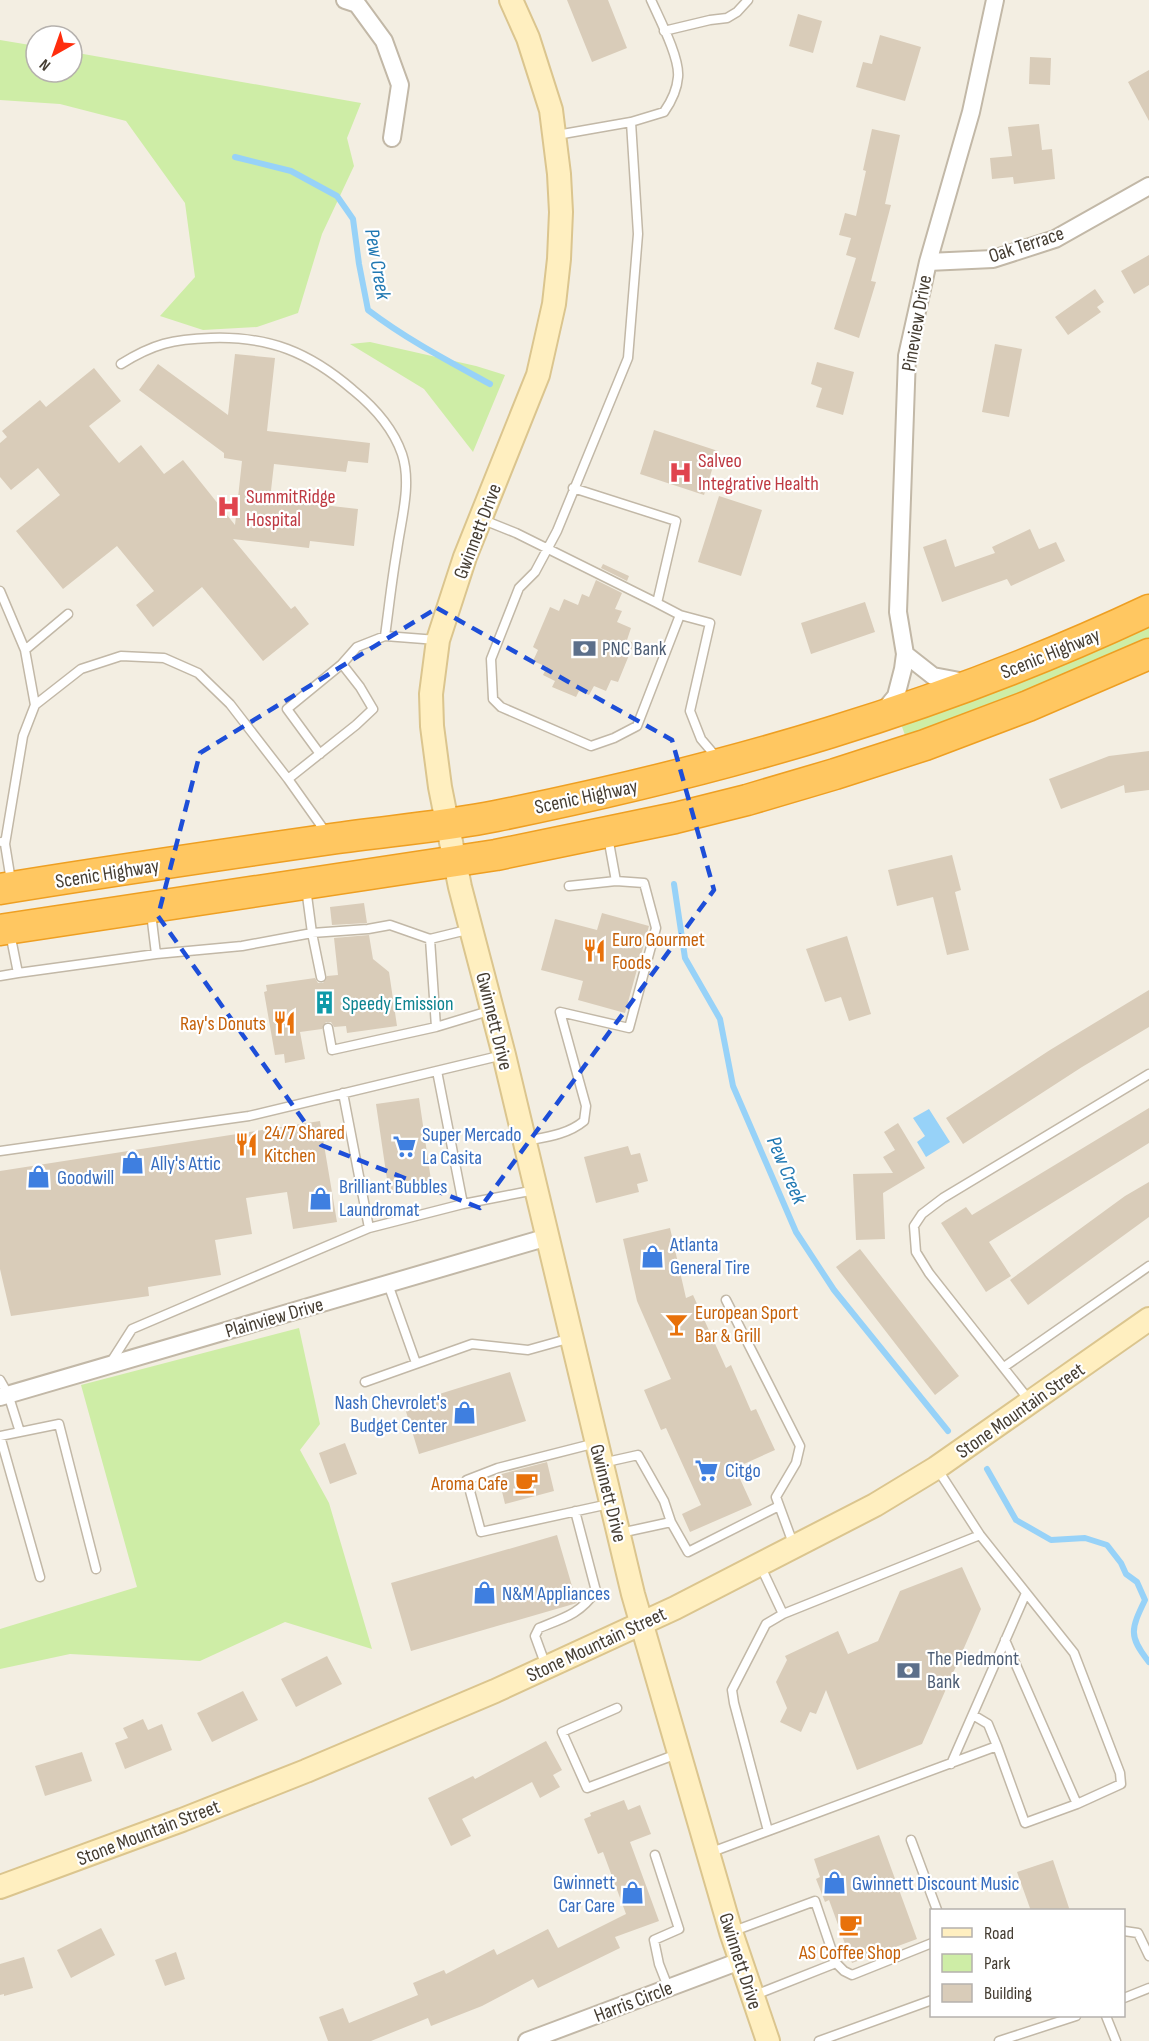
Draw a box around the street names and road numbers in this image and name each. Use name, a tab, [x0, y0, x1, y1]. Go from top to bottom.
street label: Oak Terrace	[986, 222, 1067, 268]
street label: Pineview Drive	[897, 273, 937, 373]
street label: Gwinnett Drive	[449, 480, 507, 582]
street label: Scenic Highway	[997, 623, 1104, 685]
street label: Scenic Highway	[533, 774, 640, 820]
street label: Scenic Highway	[54, 854, 161, 894]
street label: Gwinnett Drive	[470, 970, 518, 1073]
street label: Plainview Drive	[222, 1293, 326, 1343]
street label: Stone Mountain Street	[952, 1358, 1089, 1464]
street label: Gwinnett Drive	[584, 1442, 632, 1545]
street label: Stone Mountain Street	[523, 1602, 670, 1688]
street label: Stone Mountain Street	[73, 1795, 223, 1871]
street label: Gwinnett Drive	[713, 1910, 767, 2013]
street label: Harris Circle	[591, 1976, 676, 2028]

